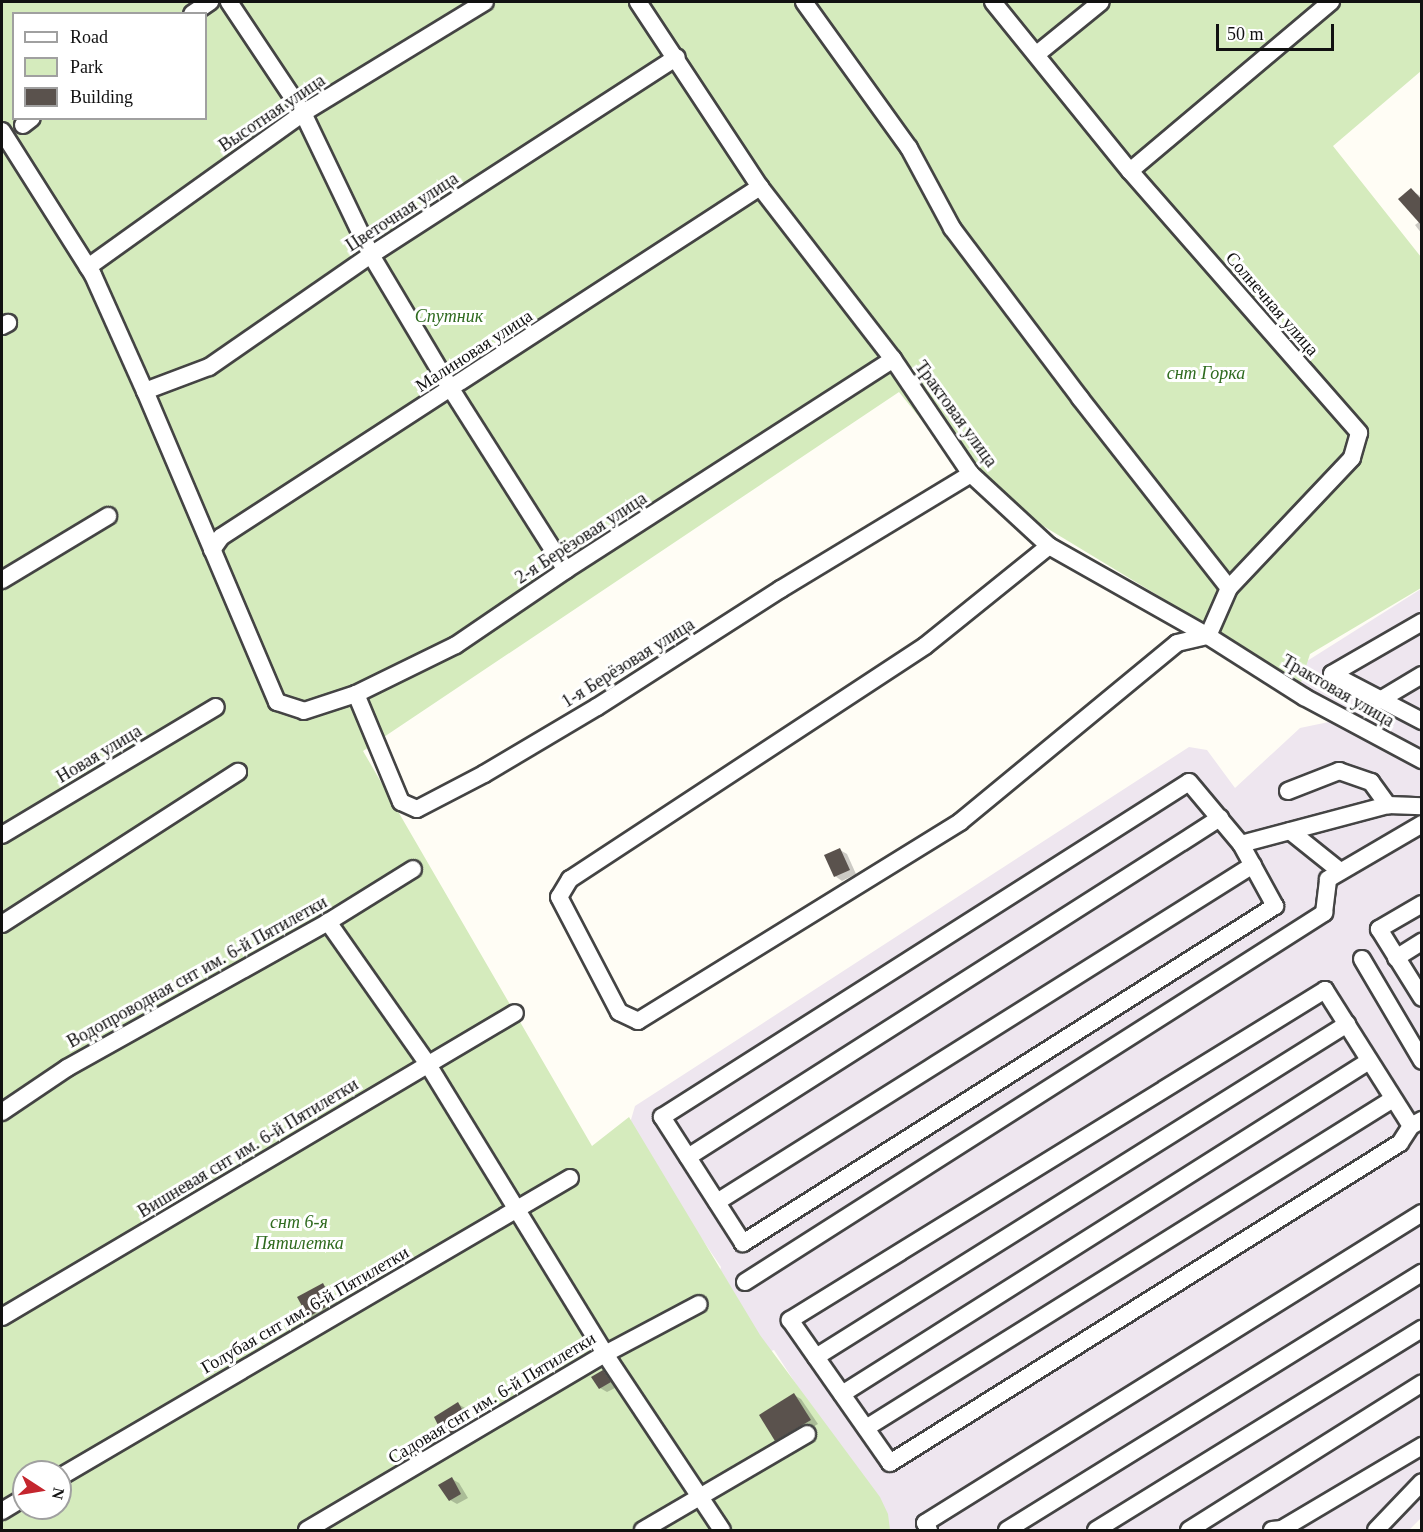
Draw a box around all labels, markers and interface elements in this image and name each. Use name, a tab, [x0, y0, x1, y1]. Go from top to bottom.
legend	[12, 12, 207, 120]
scale bar	[1219, 12, 1338, 50]
text: 50 m	[1227, 24, 1264, 44]
text: Road	[70, 27, 108, 47]
text: Park	[70, 57, 103, 77]
street label: Высотная улица	[215, 69, 329, 157]
text: Building	[70, 87, 133, 107]
street label: Цветочная улица	[342, 168, 462, 256]
street label: Солнечная улица	[1221, 248, 1323, 360]
street label: Малиновая улица	[412, 305, 536, 397]
park label: Спутник	[415, 305, 483, 327]
street label: Трактовая улица	[910, 357, 1002, 471]
park label: снт Горка	[1167, 362, 1245, 384]
street label: 2-я Берёзовая улица	[511, 487, 651, 589]
street label: 1-я Берёзовая улица	[558, 613, 698, 713]
street label: Трактовая улица	[1278, 650, 1398, 732]
street label: Новая улица	[53, 720, 145, 788]
street label: Водопроводная снт им. 6-й Пятилетки	[63, 891, 331, 1053]
street label: Вишневая снт им. 6-й Пятилетки	[134, 1074, 362, 1222]
park label: снт 6-я Пятилетка	[254, 1212, 344, 1254]
street label: Голубая снт им. 6-й Пятилетки	[197, 1242, 413, 1378]
street label: Садовая снт им. 6-й Пятилетки	[384, 1327, 600, 1469]
north arrow	[12, 1460, 72, 1520]
text: N	[49, 1486, 68, 1501]

